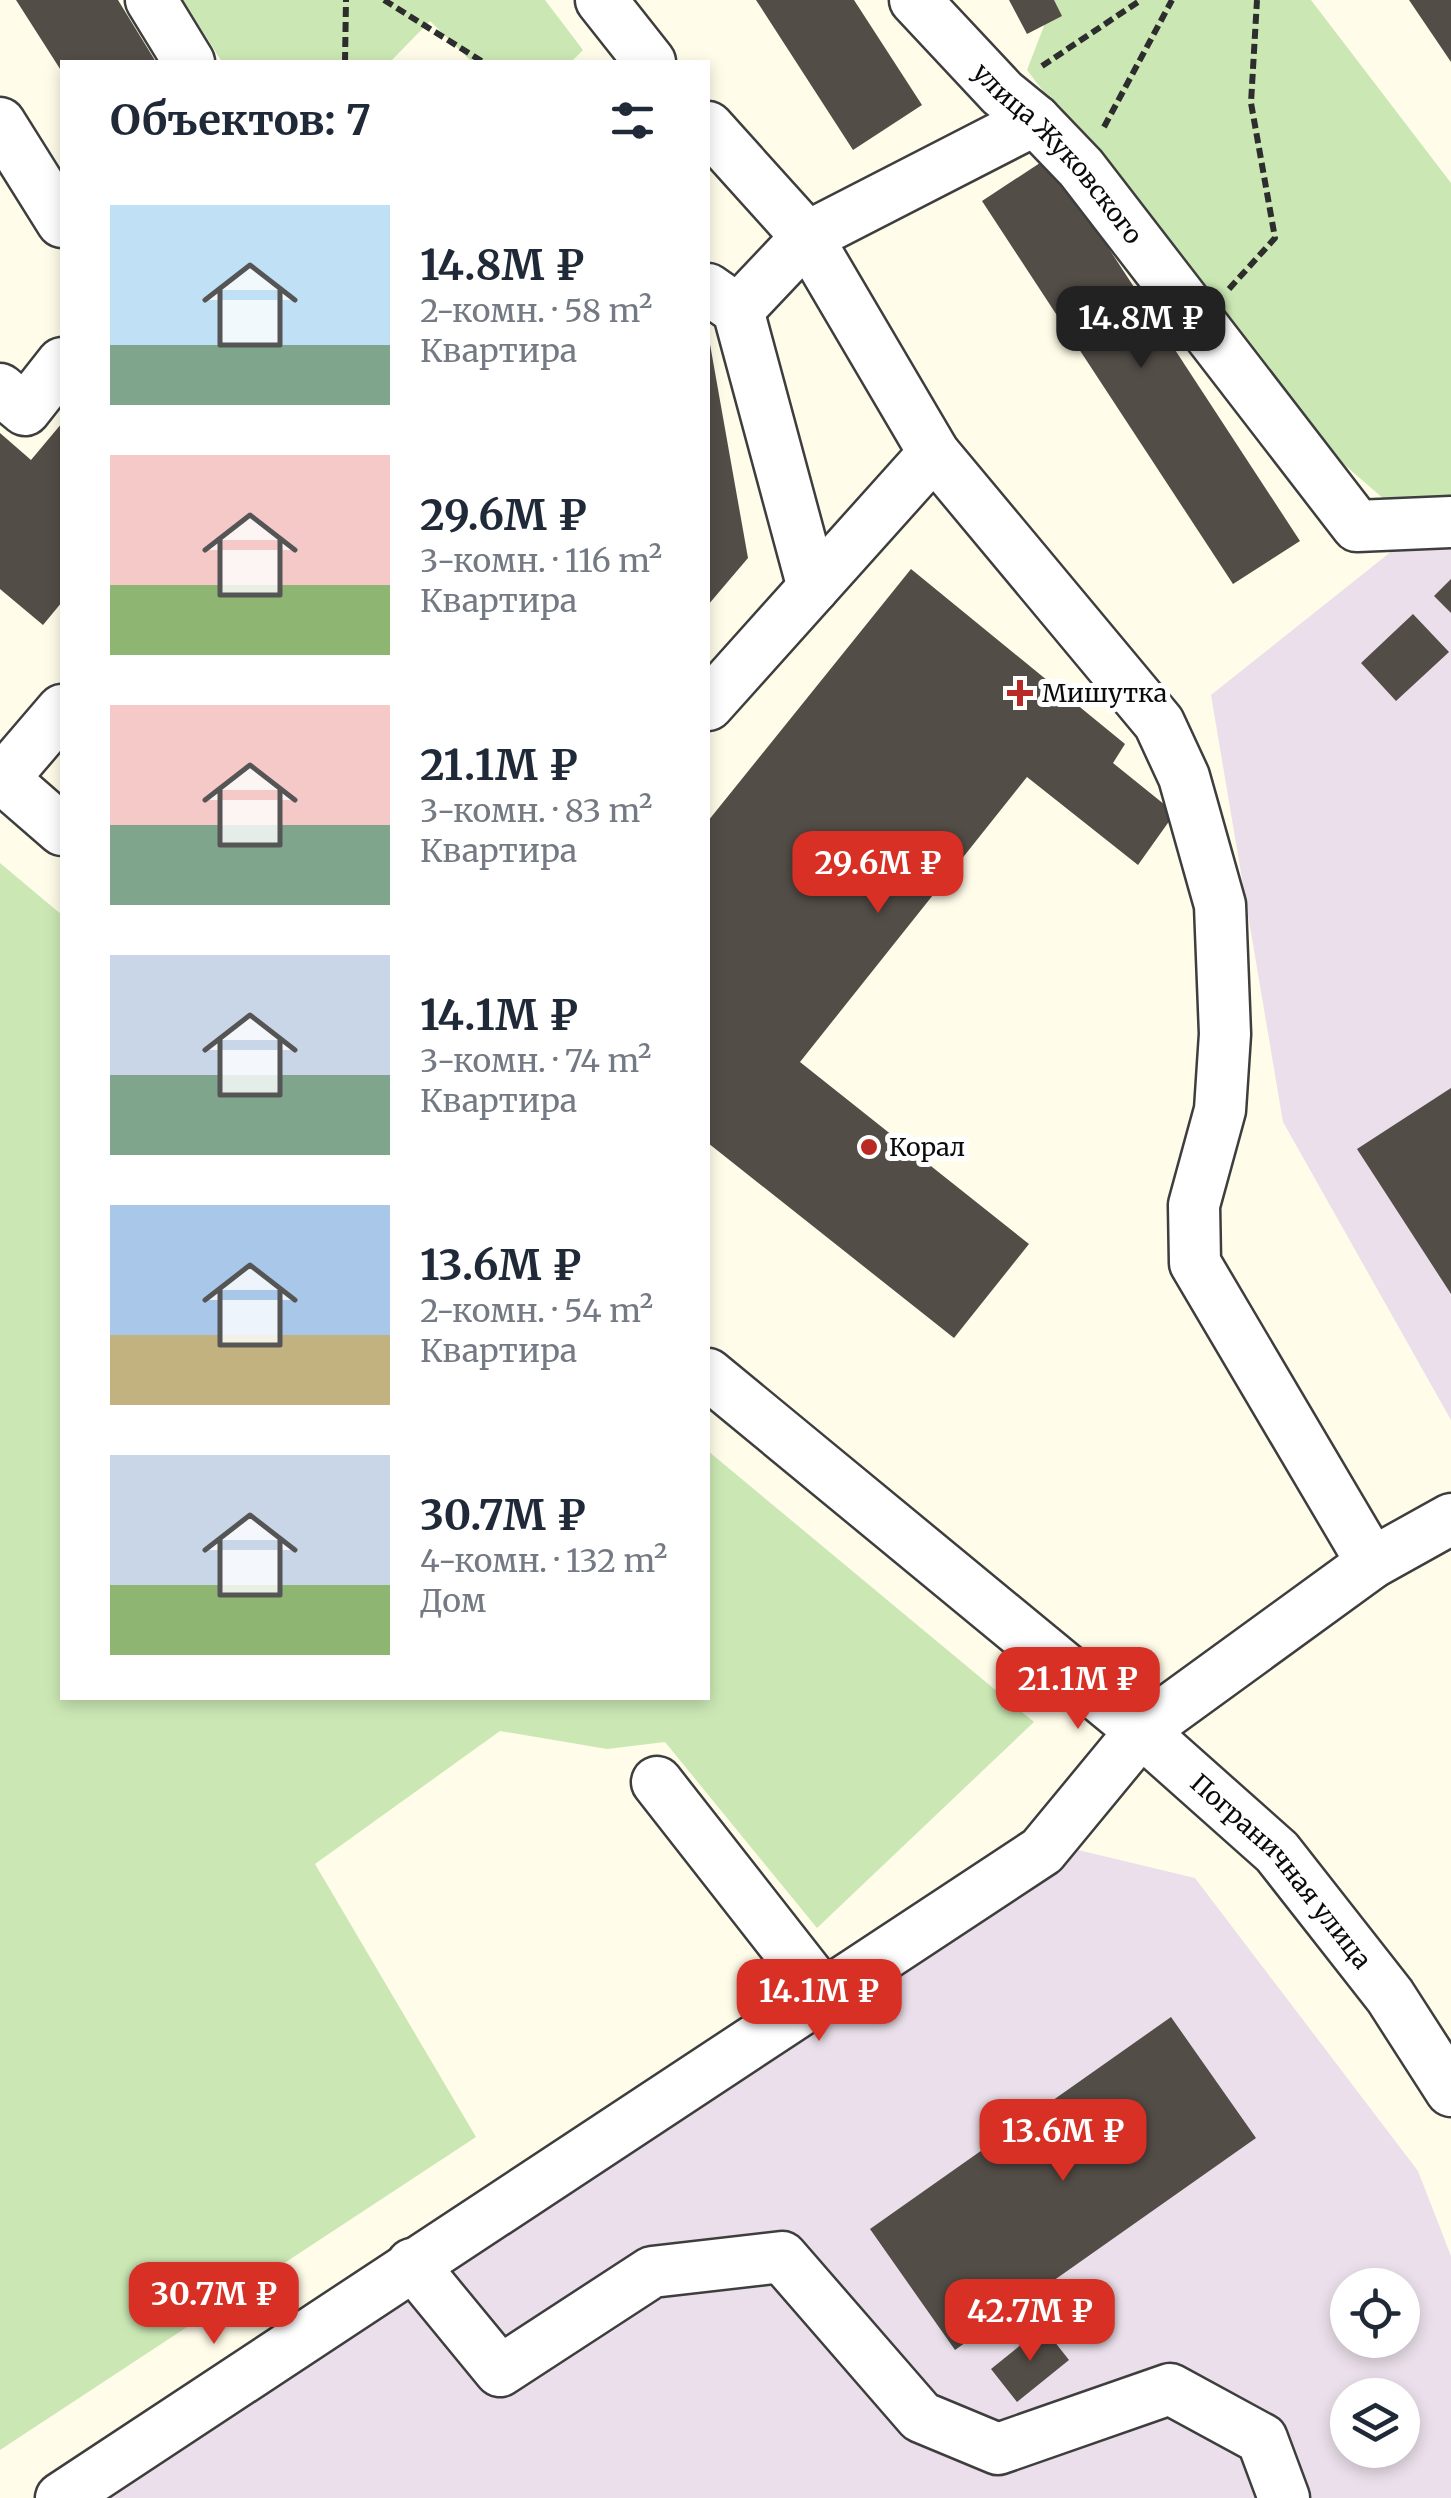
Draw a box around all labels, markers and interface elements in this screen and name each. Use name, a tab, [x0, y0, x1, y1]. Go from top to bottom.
street label: улица Жуковского	[966, 56, 1150, 250]
icon: filters	[605, 93, 660, 148]
text: Объектов: 7	[110, 94, 371, 146]
text: 14.8M ₽	[420, 239, 585, 291]
icon: home	[190, 245, 310, 365]
pin: 14.8M ₽	[1049, 286, 1233, 371]
text: 2-комн. · 58 m²	[420, 291, 653, 331]
text: 14.8M ₽	[1078, 298, 1204, 338]
text: Квартира	[420, 331, 577, 371]
text: 29.6M ₽	[420, 489, 587, 541]
icon: home	[190, 495, 310, 615]
text: 3-комн. · 116 m²	[420, 541, 662, 581]
text: Квартира	[420, 581, 577, 621]
place label: Мишутка	[1042, 677, 1167, 709]
marker: Мишутка	[1007, 680, 1033, 706]
text: 21.1M ₽	[420, 739, 578, 791]
icon: home	[190, 745, 310, 865]
text: 3-комн. · 83 m²	[420, 791, 653, 831]
text: Квартира	[420, 831, 577, 871]
pin: 29.6M ₽	[786, 831, 970, 916]
text: 29.6M ₽	[814, 843, 942, 883]
text: 14.1M ₽	[420, 989, 578, 1041]
icon: home	[190, 995, 310, 1115]
text: 3-комн. · 74 m²	[420, 1041, 651, 1081]
text: Квартира	[420, 1081, 577, 1121]
place label: Корал	[889, 1131, 965, 1163]
marker: Корал	[858, 1136, 880, 1158]
text: 13.6M ₽	[420, 1239, 581, 1291]
icon: home	[190, 1245, 310, 1365]
text: 2-комн. · 54 m²	[420, 1291, 653, 1331]
text: Квартира	[420, 1331, 577, 1371]
text: 30.7M ₽	[420, 1489, 586, 1541]
icon: home	[190, 1495, 310, 1615]
text: 4-комн. · 132 m²	[420, 1541, 667, 1581]
text: Дом	[420, 1581, 486, 1621]
pin: 21.1M ₽	[986, 1647, 1170, 1732]
text: 21.1M ₽	[1018, 1659, 1138, 1699]
street label: Пограничная улица	[1184, 1767, 1378, 1975]
pin: 14.1M ₽	[727, 1959, 911, 2044]
text: 14.1M ₽	[759, 1971, 879, 2011]
pin: 13.6M ₽	[971, 2099, 1155, 2184]
text: 13.6M ₽	[1001, 2111, 1125, 2151]
pin: 30.7M ₽	[122, 2262, 306, 2347]
map controls	[1330, 2268, 1420, 2468]
button: locate	[1330, 2268, 1420, 2358]
text: 30.7M ₽	[151, 2274, 277, 2314]
pin: 42.7M ₽	[938, 2279, 1122, 2364]
text: 42.7M ₽	[967, 2291, 1093, 2331]
button: layers	[1330, 2378, 1420, 2468]

